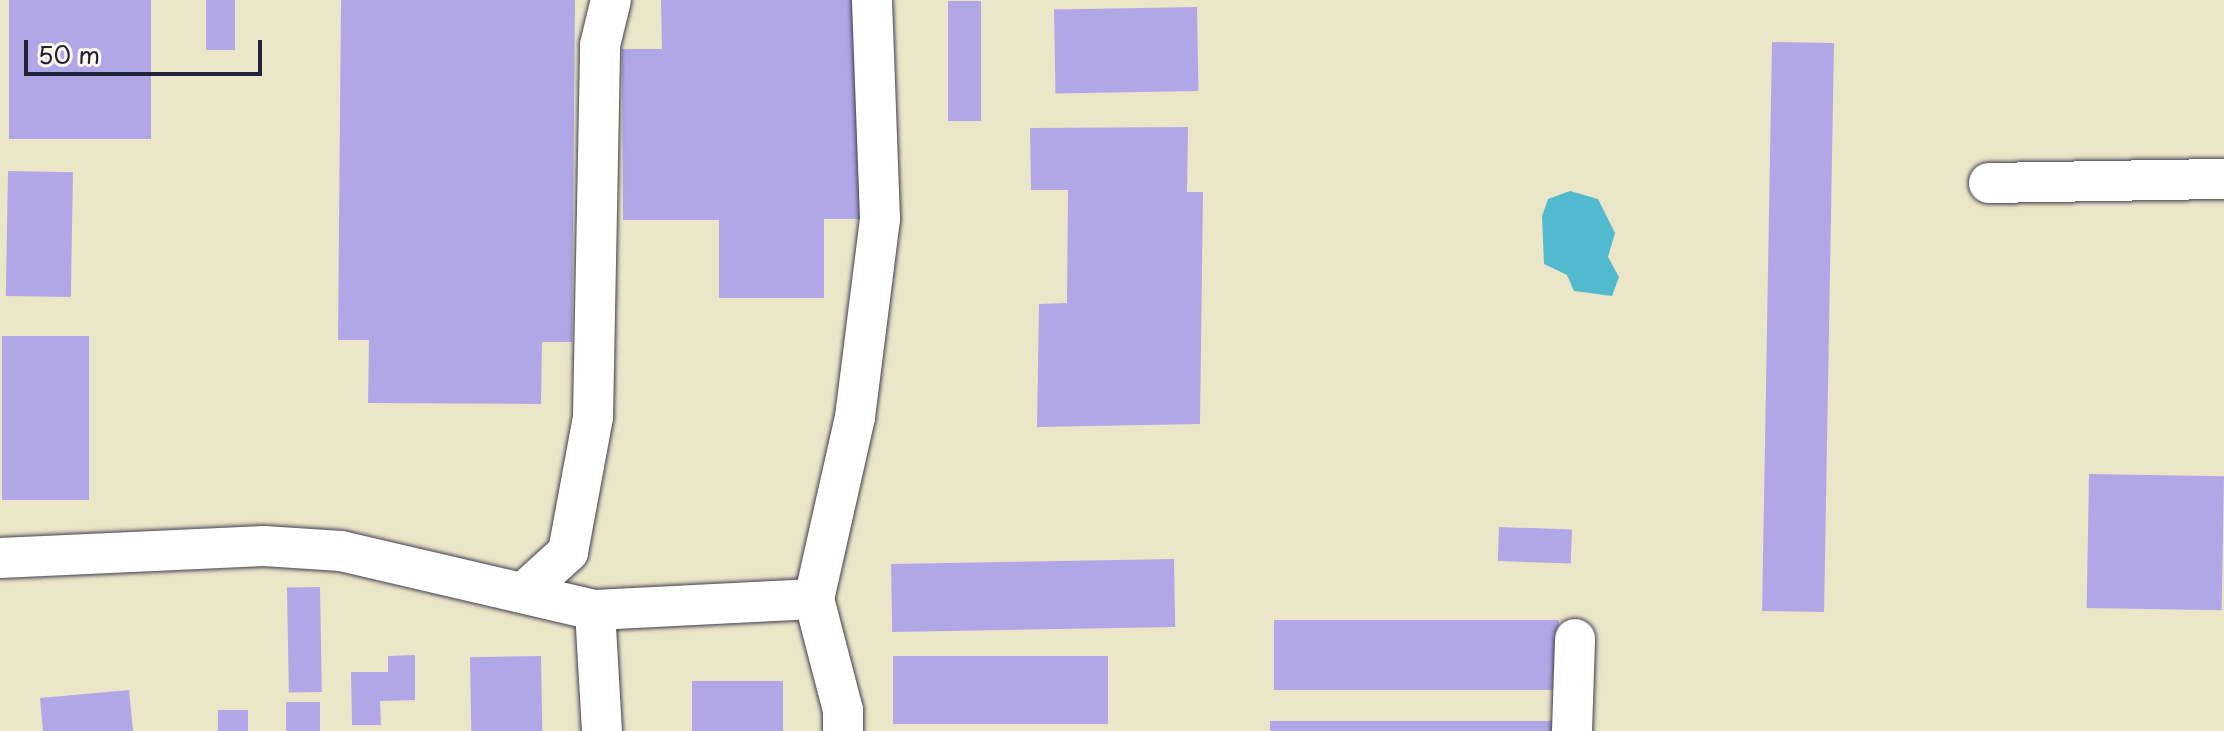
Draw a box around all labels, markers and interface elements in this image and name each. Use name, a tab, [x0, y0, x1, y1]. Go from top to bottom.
scale bar	[28, 24, 266, 74]
text: 50 m	[38, 36, 100, 72]

